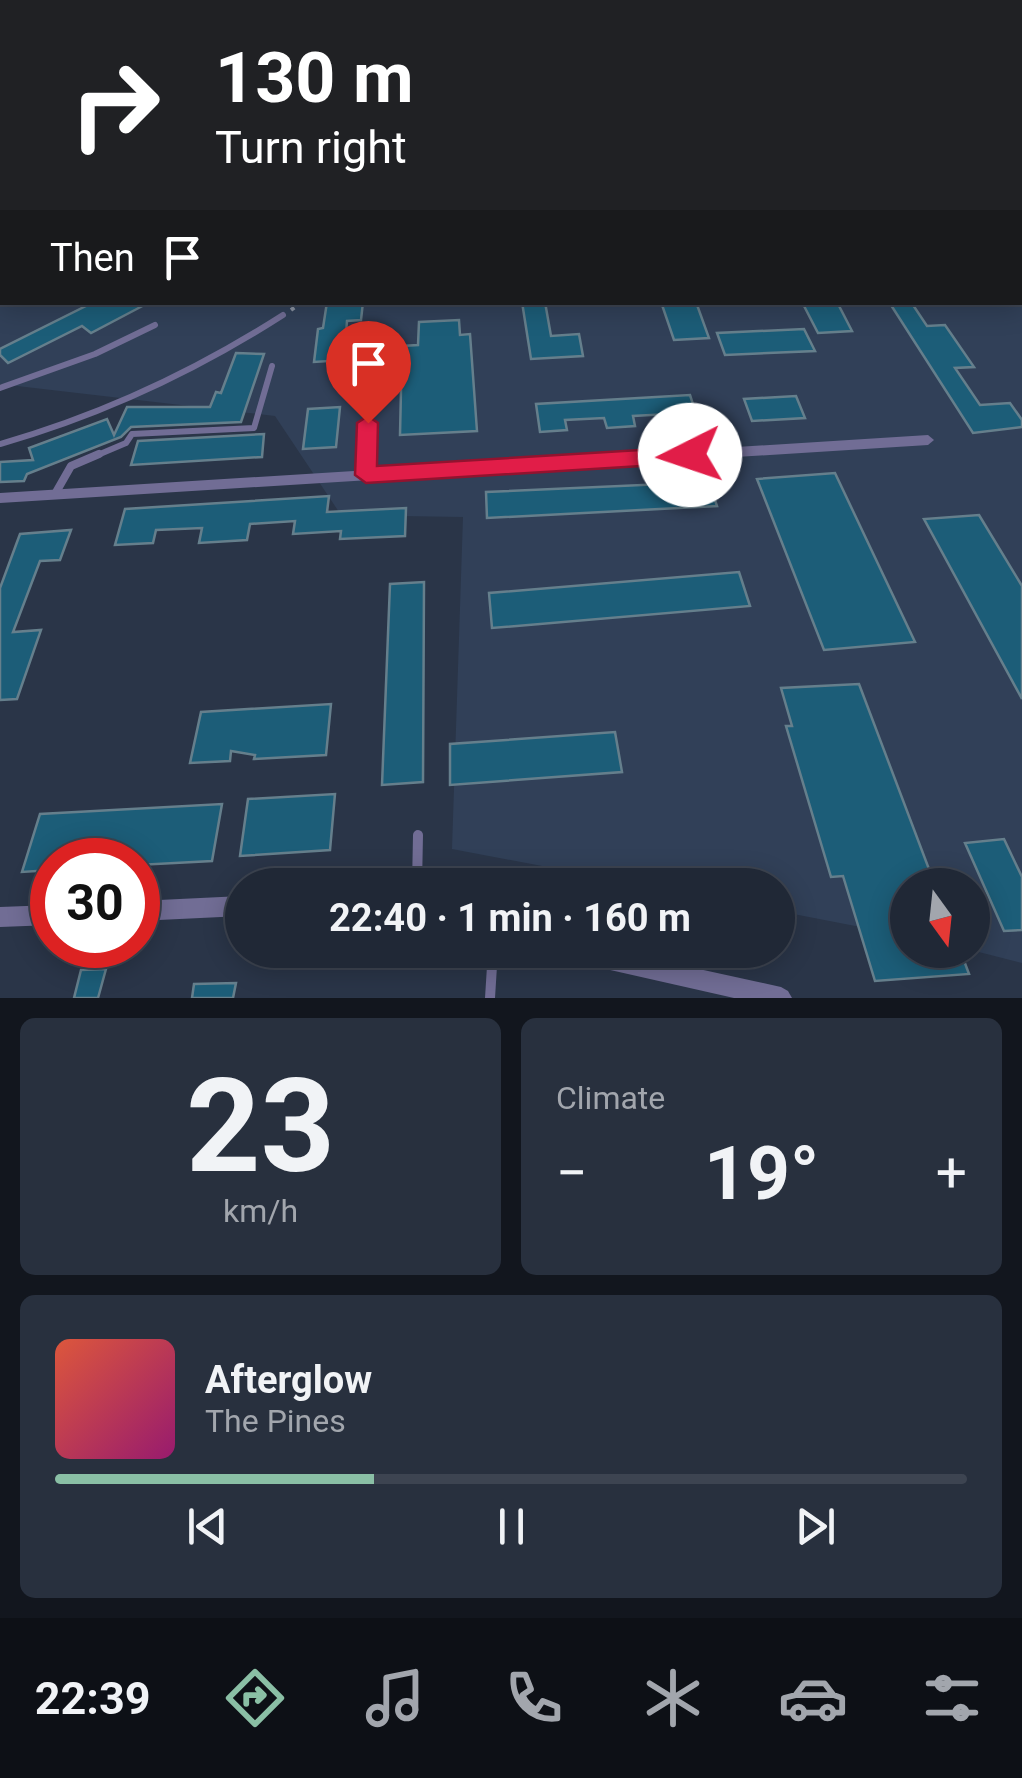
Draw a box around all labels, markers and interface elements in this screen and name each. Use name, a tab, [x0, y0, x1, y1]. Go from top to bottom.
text: 130 m	[215, 37, 414, 119]
icon: right	[50, 40, 180, 170]
text: Turn right	[215, 121, 407, 174]
icon: arrive	[155, 230, 210, 285]
text: Then	[50, 236, 135, 280]
pin	[326, 321, 411, 424]
icon: arrive	[341, 336, 396, 391]
position arrow	[638, 403, 742, 507]
speed limit sign: 30	[30, 838, 160, 968]
north arrow	[890, 868, 990, 968]
map controls	[890, 868, 990, 968]
text: 22:40 · 1 min · 160 m	[329, 896, 691, 940]
text: 23	[186, 1050, 335, 1203]
text: Climate	[556, 1079, 665, 1117]
text: 19°	[704, 1129, 819, 1217]
text: −	[556, 1141, 587, 1205]
text: +	[936, 1141, 967, 1205]
text: km/h	[223, 1192, 298, 1230]
text: Afterglow	[205, 1358, 372, 1402]
text: The Pines	[205, 1402, 346, 1440]
icon: previous	[180, 1499, 235, 1554]
icon: pause	[484, 1499, 539, 1554]
icon: next	[788, 1499, 843, 1554]
icon: directions	[220, 1663, 290, 1733]
icon: music	[360, 1663, 430, 1733]
icon: phone	[499, 1663, 569, 1733]
icon: climate	[638, 1663, 708, 1733]
icon: car	[778, 1663, 848, 1733]
icon: filters	[917, 1663, 987, 1733]
text: 22:39	[35, 1672, 151, 1725]

